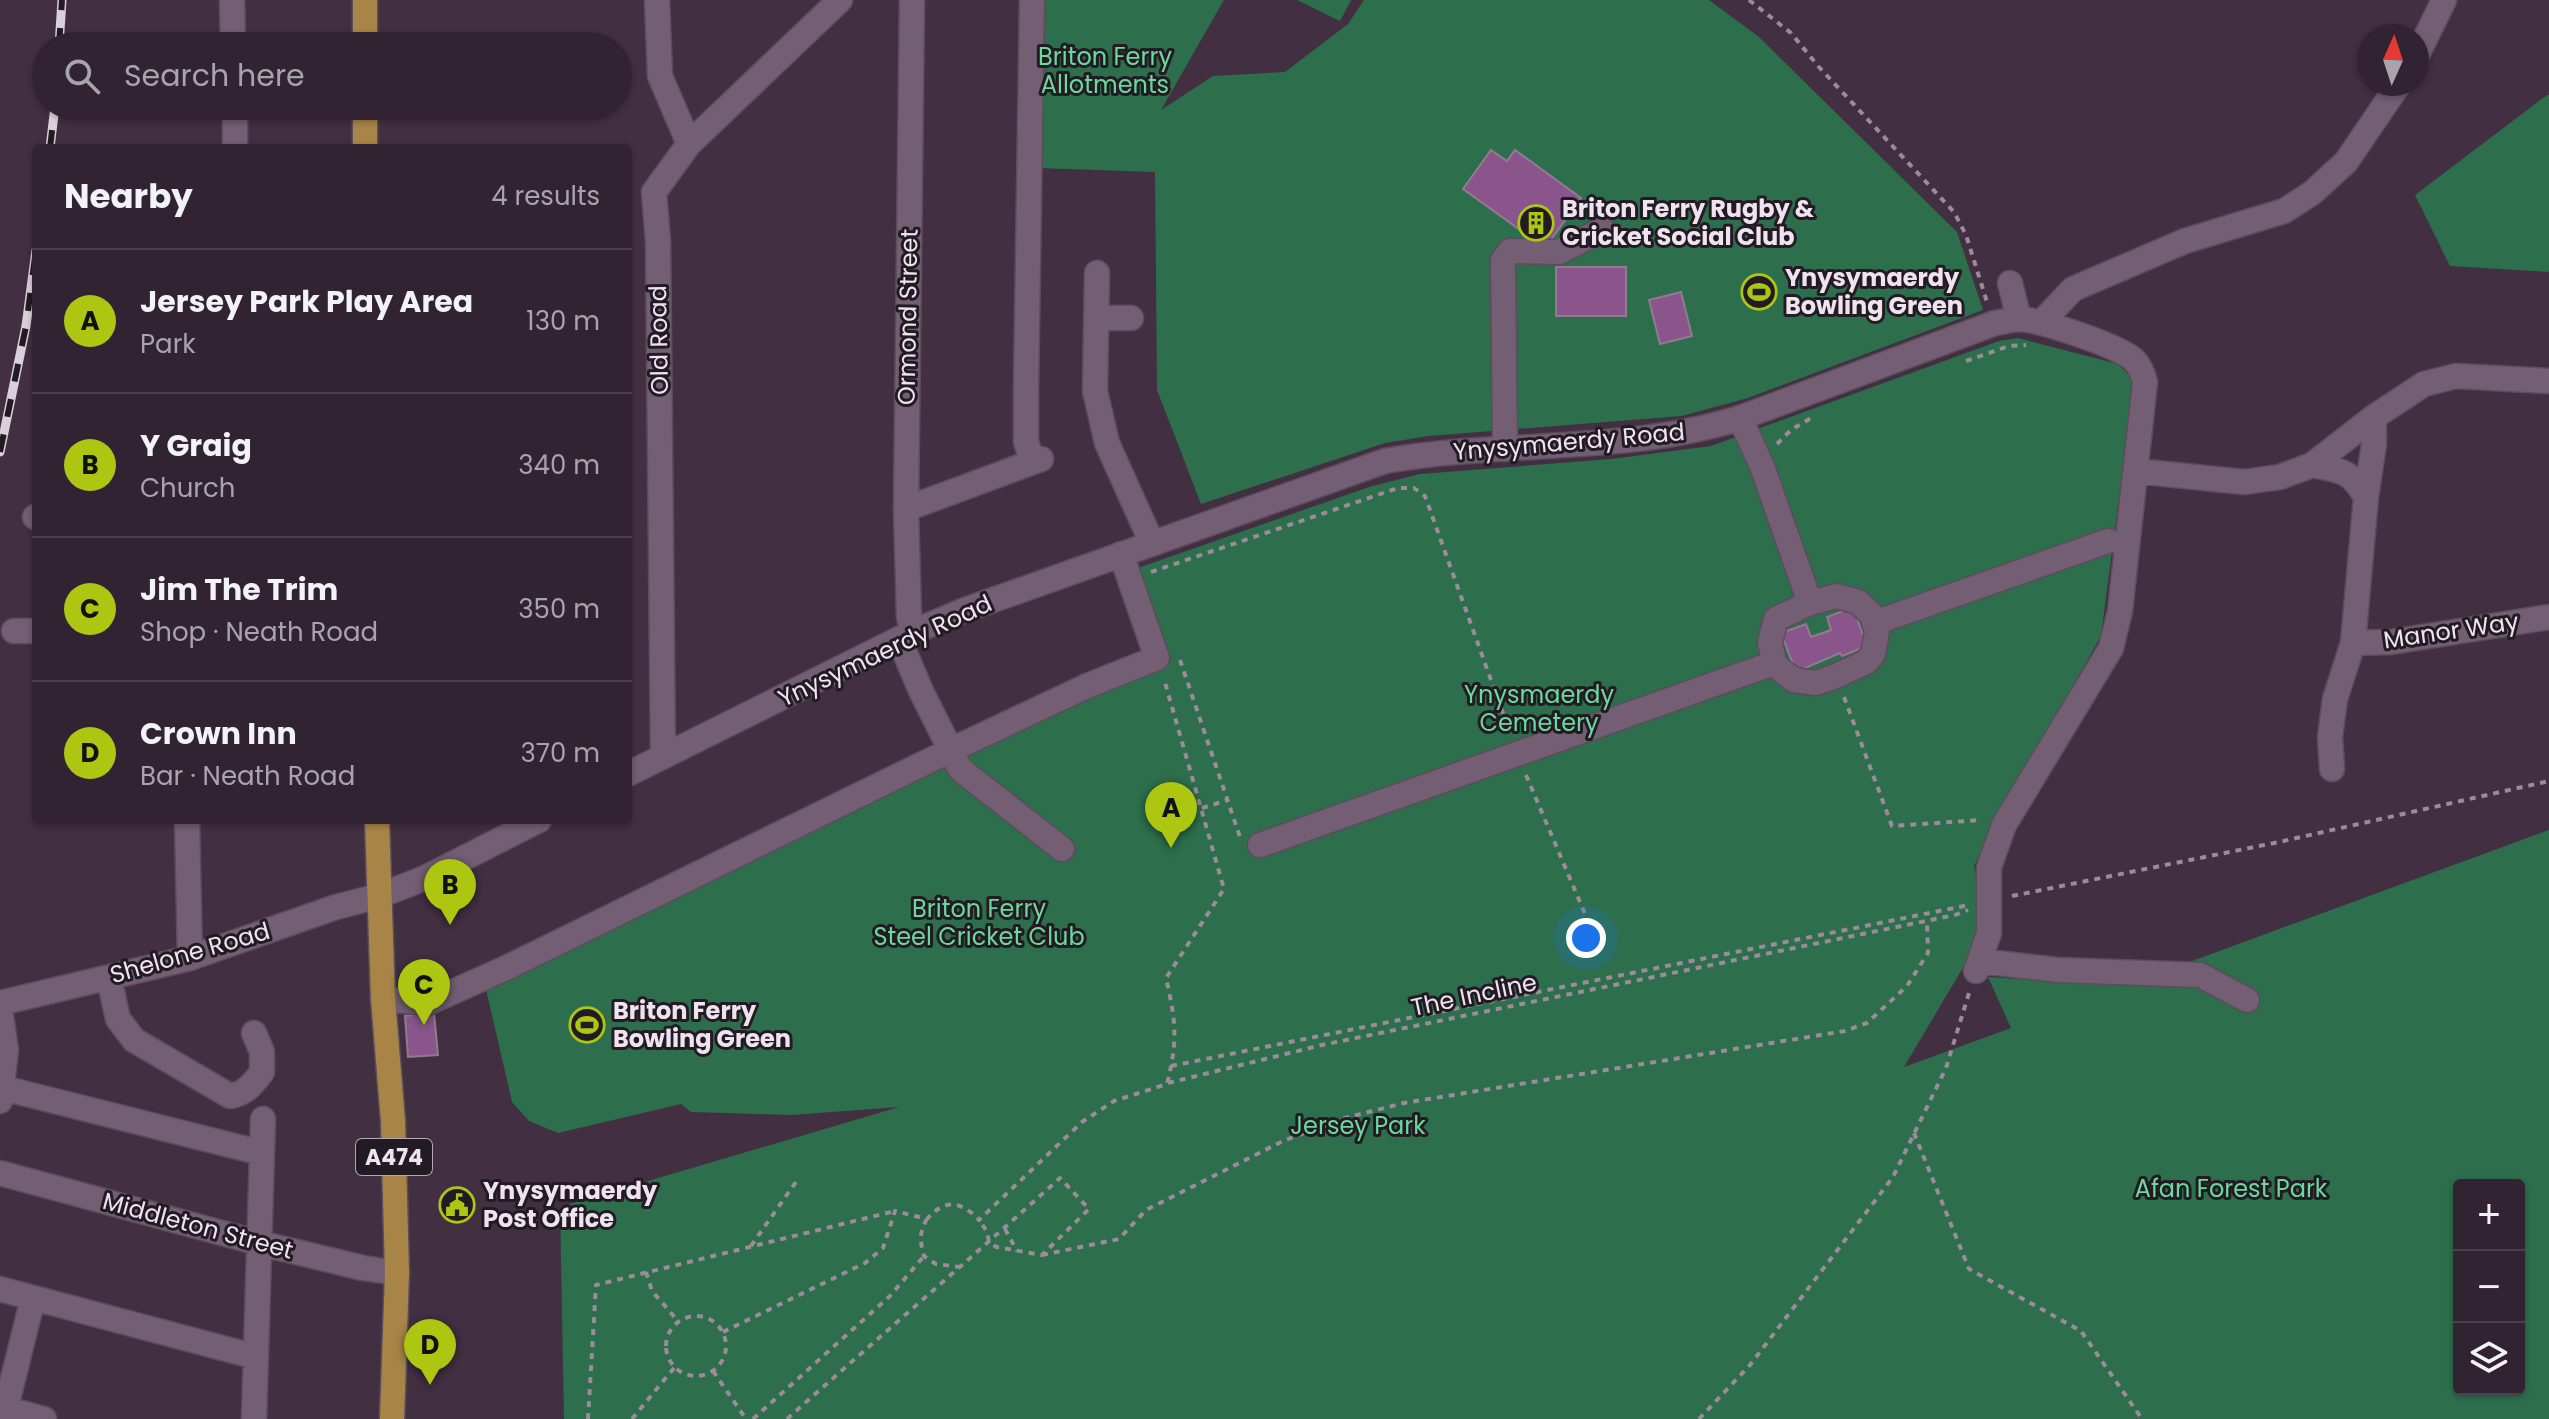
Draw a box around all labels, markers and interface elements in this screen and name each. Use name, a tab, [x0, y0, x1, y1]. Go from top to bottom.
north arrow	[2357, 24, 2429, 96]
search box	[32, 32, 632, 120]
park label: Briton Ferry Allotments	[1038, 40, 1172, 101]
icon: search	[60, 54, 104, 98]
text: Search here	[124, 54, 305, 97]
text: Nearby	[64, 172, 193, 220]
text: 4 results	[491, 178, 600, 214]
place label: Briton Ferry Rugby & Cricket Social Club	[1562, 192, 1815, 253]
building icon: Briton Ferry Rugby & Cricket Social Club	[1517, 204, 1555, 242]
street label: Ormond Street	[889, 229, 926, 405]
place label: Ynysymaerdy Bowling Green	[1785, 261, 1963, 322]
sports icon: Ynysymaerdy Bowling Green	[1740, 273, 1778, 311]
text: Jersey Park Play Area	[140, 280, 473, 323]
street label: Old Road	[641, 285, 676, 395]
text: A	[80, 303, 100, 339]
text: 130 m	[526, 303, 600, 339]
text: Park	[140, 326, 196, 362]
street label: Ynysymaerdy Road	[1452, 415, 1686, 468]
text: Y Graig	[140, 424, 252, 467]
text: B	[81, 447, 99, 483]
text: 340 m	[518, 447, 600, 483]
text: Church	[140, 470, 235, 506]
text: Jim The Trim	[140, 568, 338, 611]
street label: Ynysymaerdy Road	[773, 587, 997, 715]
text: C	[80, 591, 100, 627]
text: 350 m	[518, 591, 600, 627]
street label: Manor Way	[2381, 605, 2521, 656]
text: Shop · Neath Road	[140, 614, 378, 650]
park label: Ynysmaerdy Cemetery	[1464, 678, 1614, 739]
text: Crown Inn	[140, 712, 297, 755]
text: D	[81, 735, 99, 771]
text: 370 m	[520, 735, 600, 771]
text: Bar · Neath Road	[140, 758, 355, 794]
pin: A	[1145, 782, 1197, 848]
pin: B	[424, 859, 476, 925]
park label: Briton Ferry Steel Cricket Club	[873, 892, 1085, 953]
street label: Shelone Road	[106, 914, 274, 991]
your location	[1566, 918, 1606, 958]
pin: C	[398, 959, 450, 1025]
street label: The Incline	[1408, 965, 1540, 1024]
place label: Briton Ferry Bowling Green	[613, 994, 791, 1055]
sports icon: Briton Ferry Bowling Green	[568, 1006, 606, 1044]
park label: Jersey Park	[1290, 1109, 1426, 1142]
road number: A474	[356, 1139, 432, 1175]
park label: Afan Forest Park	[2135, 1172, 2328, 1205]
place label: Ynysymaerdy Post Office	[483, 1174, 658, 1235]
map controls	[2453, 1179, 2525, 1395]
button: +	[2453, 1179, 2525, 1251]
street label: Middleton Street	[99, 1184, 297, 1267]
public building icon: Ynysymaerdy Post Office	[438, 1186, 476, 1224]
button: −	[2453, 1251, 2525, 1323]
pin: D	[404, 1319, 456, 1385]
button: layers	[2453, 1323, 2525, 1395]

